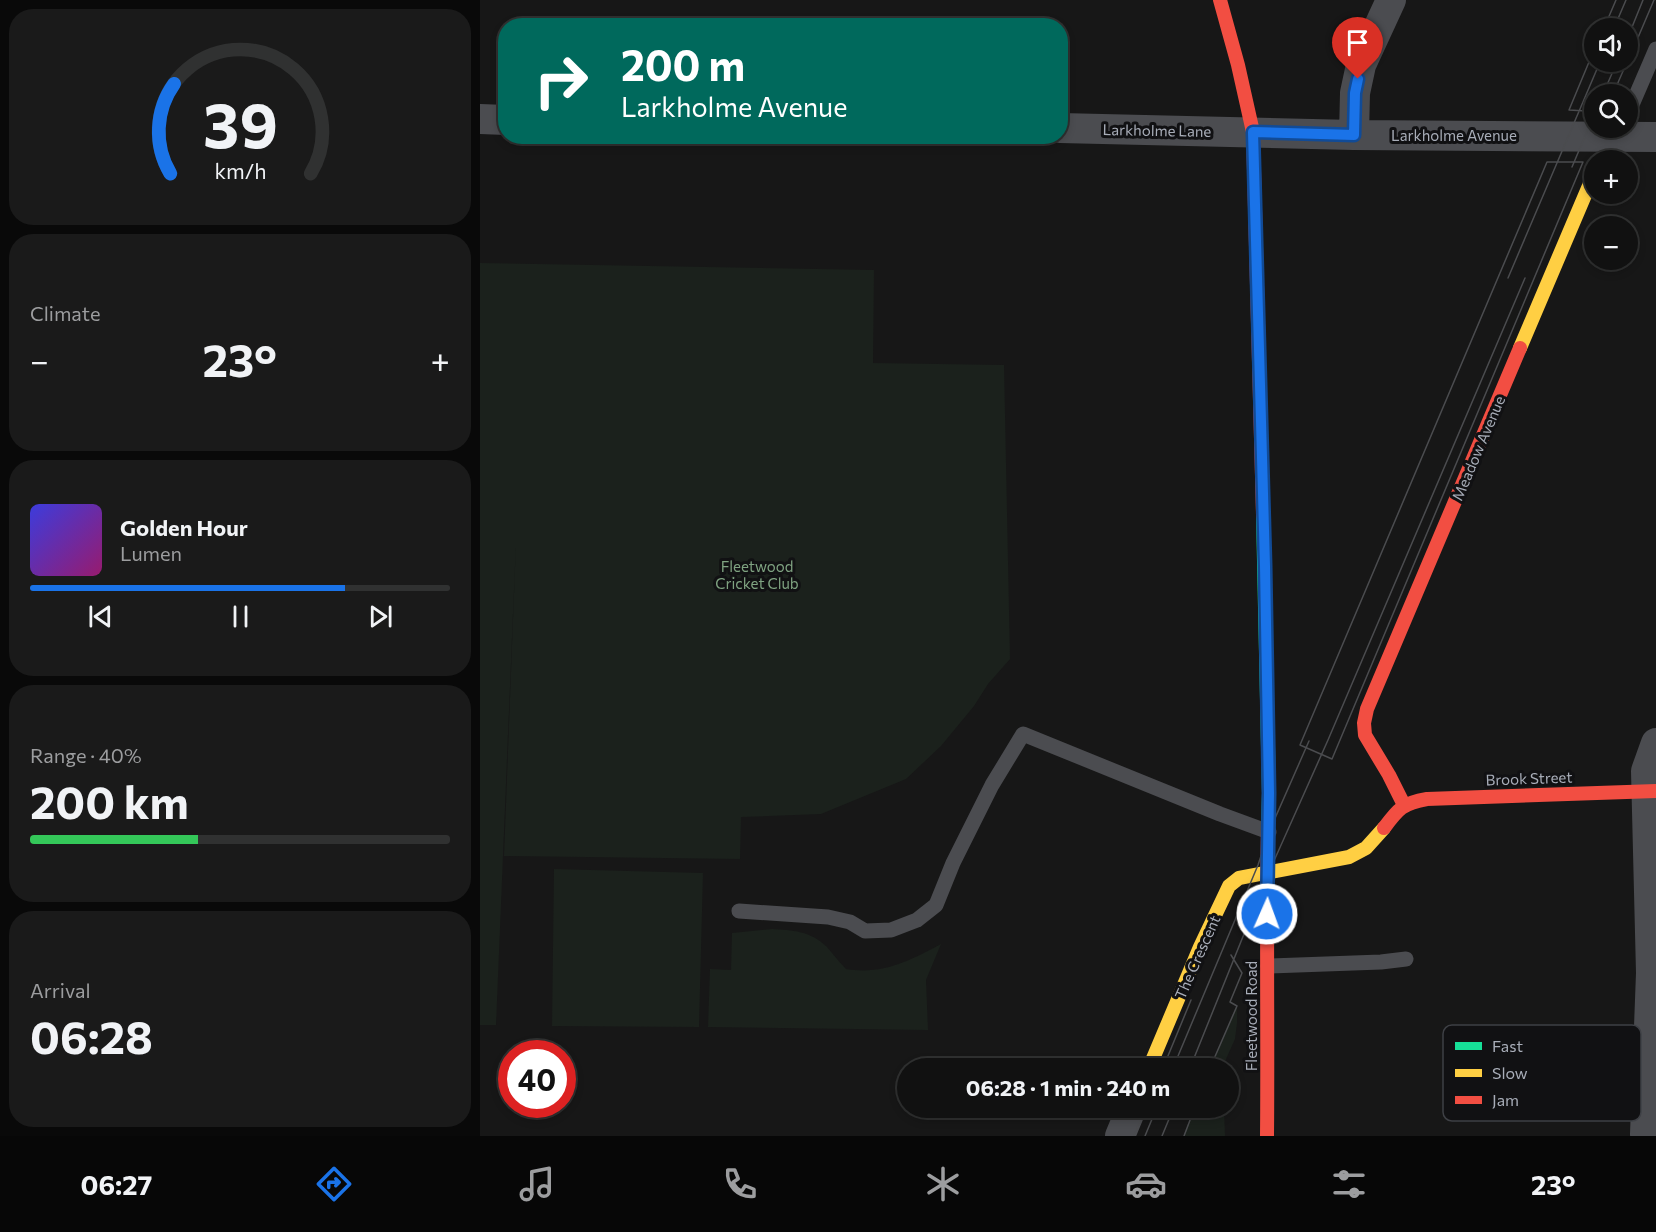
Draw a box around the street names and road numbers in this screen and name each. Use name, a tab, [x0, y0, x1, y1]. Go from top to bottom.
street label: Larkholme Lane	[1102, 120, 1212, 140]
street label: Larkholme Avenue	[1391, 126, 1517, 144]
street label: Meadow Avenue	[1448, 393, 1508, 503]
street label: Brook Street	[1485, 767, 1573, 789]
street label: The Crescent	[1171, 912, 1223, 1002]
street label: Fleetwood Road	[1242, 961, 1260, 1071]

